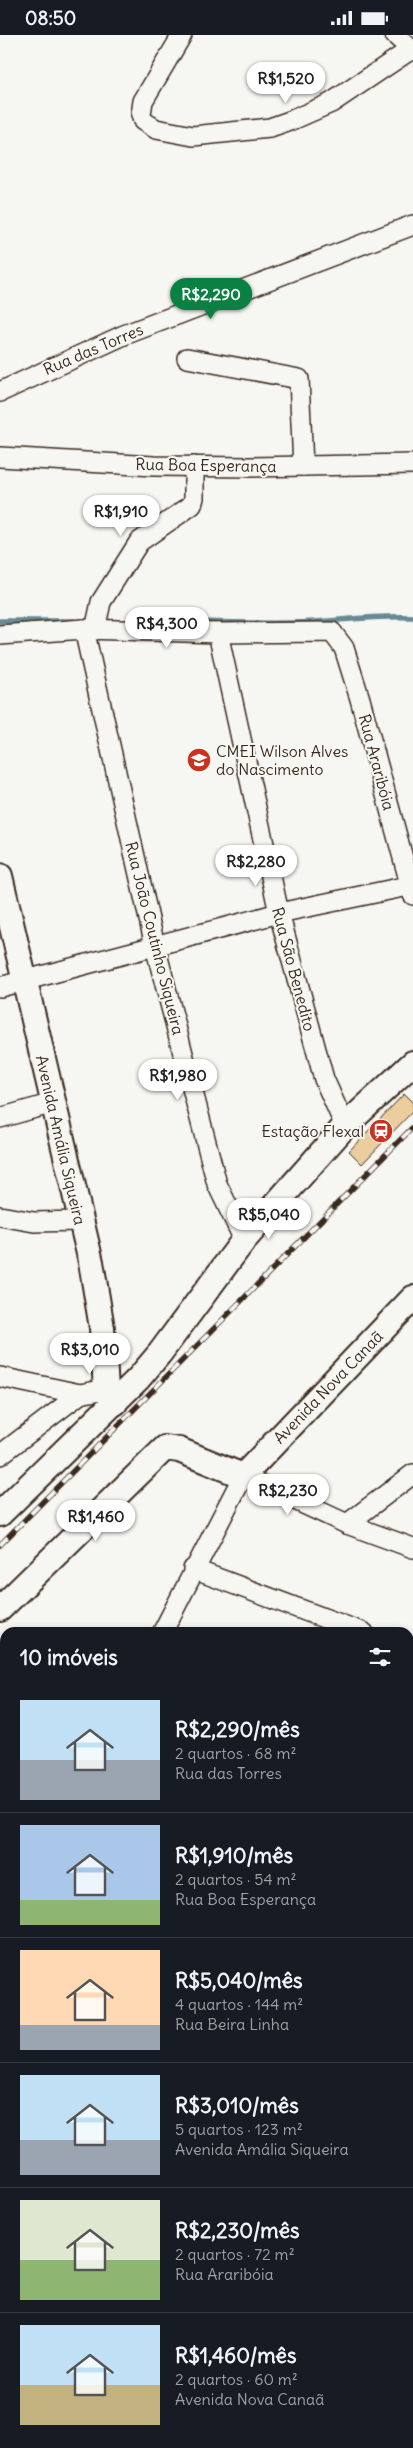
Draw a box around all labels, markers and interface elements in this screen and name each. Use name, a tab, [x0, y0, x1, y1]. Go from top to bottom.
text: 08:50	[25, 6, 76, 30]
pin: R$1,520	[240, 62, 332, 104]
text: R$1,520	[258, 68, 314, 88]
pin: R$2,290	[165, 277, 257, 320]
text: R$2,290	[181, 284, 241, 304]
street label: Rua das Torres	[40, 319, 146, 379]
street label: Rua Boa Esperança	[135, 454, 277, 476]
pin: R$1,910	[75, 495, 167, 537]
text: R$1,910	[94, 501, 148, 521]
pin: R$4,300	[121, 607, 213, 649]
text: R$4,300	[136, 613, 198, 633]
street label: Rua Araribóia	[355, 712, 399, 812]
place label: CMEI Wilson Alves do Nascimento	[216, 741, 348, 779]
school or university icon: CMEI Wilson Alves do Nascimento	[186, 747, 212, 773]
street label: Rua João Coutinho Siqueira	[121, 839, 189, 1037]
pin: R$2,280	[210, 845, 302, 887]
text: R$2,280	[226, 851, 286, 871]
street label: Rua São Benedito	[268, 905, 320, 1033]
street label: Avenida Amália Siqueira	[32, 1053, 90, 1227]
pin: R$1,980	[132, 1059, 224, 1101]
text: R$1,980	[149, 1065, 207, 1085]
station icon: Estação Flexal	[368, 1118, 394, 1144]
place label: Estação Flexal	[261, 1121, 364, 1141]
pin: R$5,040	[223, 1197, 315, 1240]
text: R$5,040	[238, 1204, 300, 1224]
street label: Avenida Nova Canaã	[269, 1326, 387, 1448]
pin: R$3,010	[44, 1333, 136, 1375]
text: R$3,010	[61, 1339, 119, 1359]
pin: R$2,230	[242, 1473, 334, 1516]
text: R$2,230	[258, 1480, 318, 1500]
pin: R$1,460	[50, 1499, 142, 1542]
text: R$1,460	[67, 1506, 125, 1526]
icon: filters	[366, 1643, 394, 1671]
text: 10 imóveis	[20, 1644, 118, 1671]
text: R$2,290/mês	[175, 1716, 300, 1743]
icon: home	[60, 1720, 120, 1780]
text: 2 quartos · 68 m²	[175, 1743, 296, 1763]
text: Rua das Torres	[175, 1763, 282, 1783]
text: R$1,910/mês	[175, 1842, 293, 1869]
icon: home	[60, 1845, 120, 1905]
text: 2 quartos · 54 m²	[175, 1869, 296, 1889]
text: Rua Boa Esperança	[175, 1889, 316, 1909]
text: R$5,040/mês	[175, 1967, 303, 1994]
icon: home	[60, 1970, 120, 2030]
text: 4 quartos · 144 m²	[175, 1994, 303, 2014]
text: Rua Beira Linha	[175, 2014, 289, 2034]
text: R$3,010/mês	[175, 2092, 299, 2119]
icon: home	[60, 2095, 120, 2155]
text: 5 quartos · 123 m²	[175, 2119, 303, 2139]
text: Avenida Amália Siqueira	[175, 2139, 349, 2159]
text: R$2,230/mês	[175, 2217, 300, 2244]
icon: home	[60, 2220, 120, 2280]
text: 2 quartos · 72 m²	[175, 2244, 295, 2264]
text: Rua Araribóia	[175, 2264, 274, 2284]
text: R$1,460/mês	[175, 2342, 296, 2369]
icon: home	[60, 2345, 120, 2405]
text: 2 quartos · 60 m²	[175, 2369, 298, 2389]
text: Avenida Nova Canaã	[175, 2389, 324, 2409]

